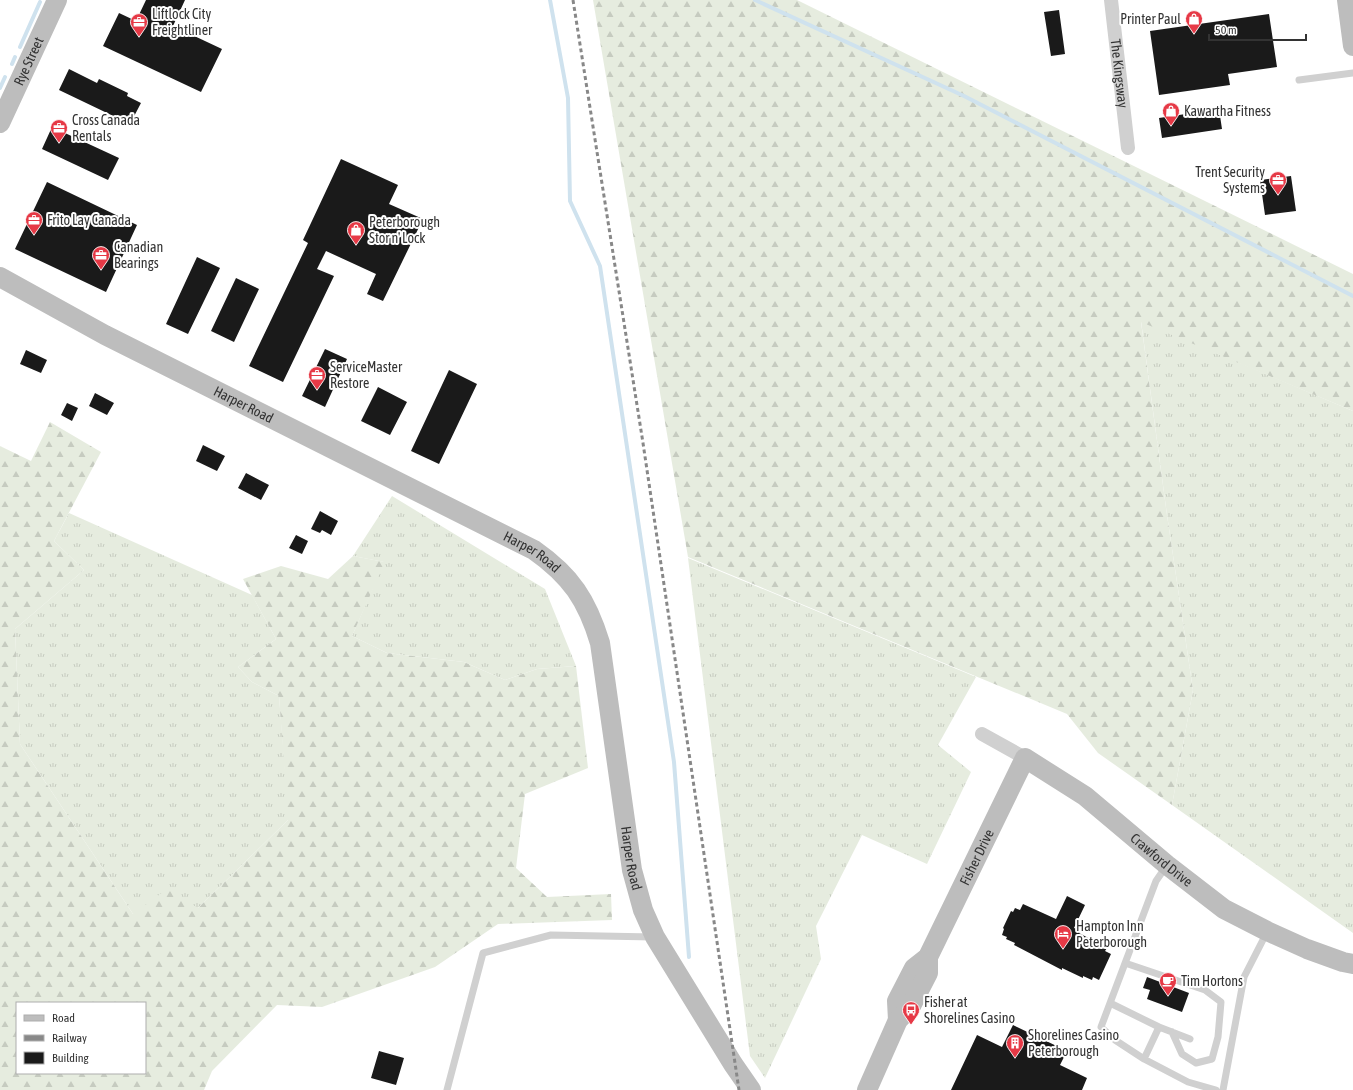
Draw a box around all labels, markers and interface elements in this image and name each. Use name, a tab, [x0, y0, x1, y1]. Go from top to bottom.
place label: Liftlock City Freightliner	[152, 6, 213, 38]
shop icon: Printer Paul	[1184, 9, 1204, 34]
place label: Printer Paul	[1120, 11, 1181, 27]
office icon: Liftlock City Freightliner	[129, 12, 149, 37]
scale bar	[1209, 16, 1306, 42]
text: 50 m	[1215, 23, 1237, 37]
street label: Rye Street	[10, 34, 47, 88]
street label: The Kingsway	[1108, 38, 1131, 109]
shop icon: Kawartha Fitness	[1161, 101, 1181, 126]
place label: Kawartha Fitness	[1184, 103, 1271, 119]
place label: Cross Canada Rentals	[72, 112, 140, 144]
office icon: Cross Canada Rentals	[49, 118, 69, 143]
place label: Trent Security Systems	[1195, 164, 1265, 196]
office icon: Trent Security Systems	[1268, 170, 1288, 195]
office icon: Frito Lay Canada	[24, 210, 44, 235]
place label: Frito Lay Canada	[47, 212, 131, 228]
place label: Peterborough Stor n' Lock	[369, 214, 440, 246]
shop icon: Peterborough Stor n' Lock	[346, 220, 366, 245]
place label: Canadian Bearings	[114, 239, 163, 271]
office icon: Canadian Bearings	[91, 245, 111, 270]
place label: ServiceMaster Restore	[330, 359, 403, 391]
office icon: ServiceMaster Restore	[307, 365, 327, 390]
street label: Harper Road	[211, 383, 276, 426]
street label: Harper Road	[501, 528, 564, 576]
street label: Harper Road	[618, 825, 645, 892]
street label: Fisher Drive	[956, 827, 997, 888]
street label: Crawford Drive	[1127, 830, 1196, 890]
place label: Hampton Inn Peterborough	[1076, 918, 1147, 950]
hotel icon: Hampton Inn Peterborough	[1053, 924, 1073, 949]
cafe icon: Tim Hortons	[1158, 971, 1178, 996]
place label: Tim Hortons	[1181, 973, 1243, 989]
place label: Fisher at Shorelines Casino	[924, 994, 1015, 1026]
bus stop icon: Fisher at Shorelines Casino	[901, 1000, 921, 1025]
legend	[16, 1002, 146, 1074]
text: Road	[52, 1011, 75, 1025]
place label: Shorelines Casino Peterborough	[1028, 1027, 1119, 1059]
text: Railway	[52, 1031, 87, 1045]
building icon: Shorelines Casino Peterborough	[1005, 1033, 1025, 1058]
text: Building	[52, 1051, 90, 1065]

